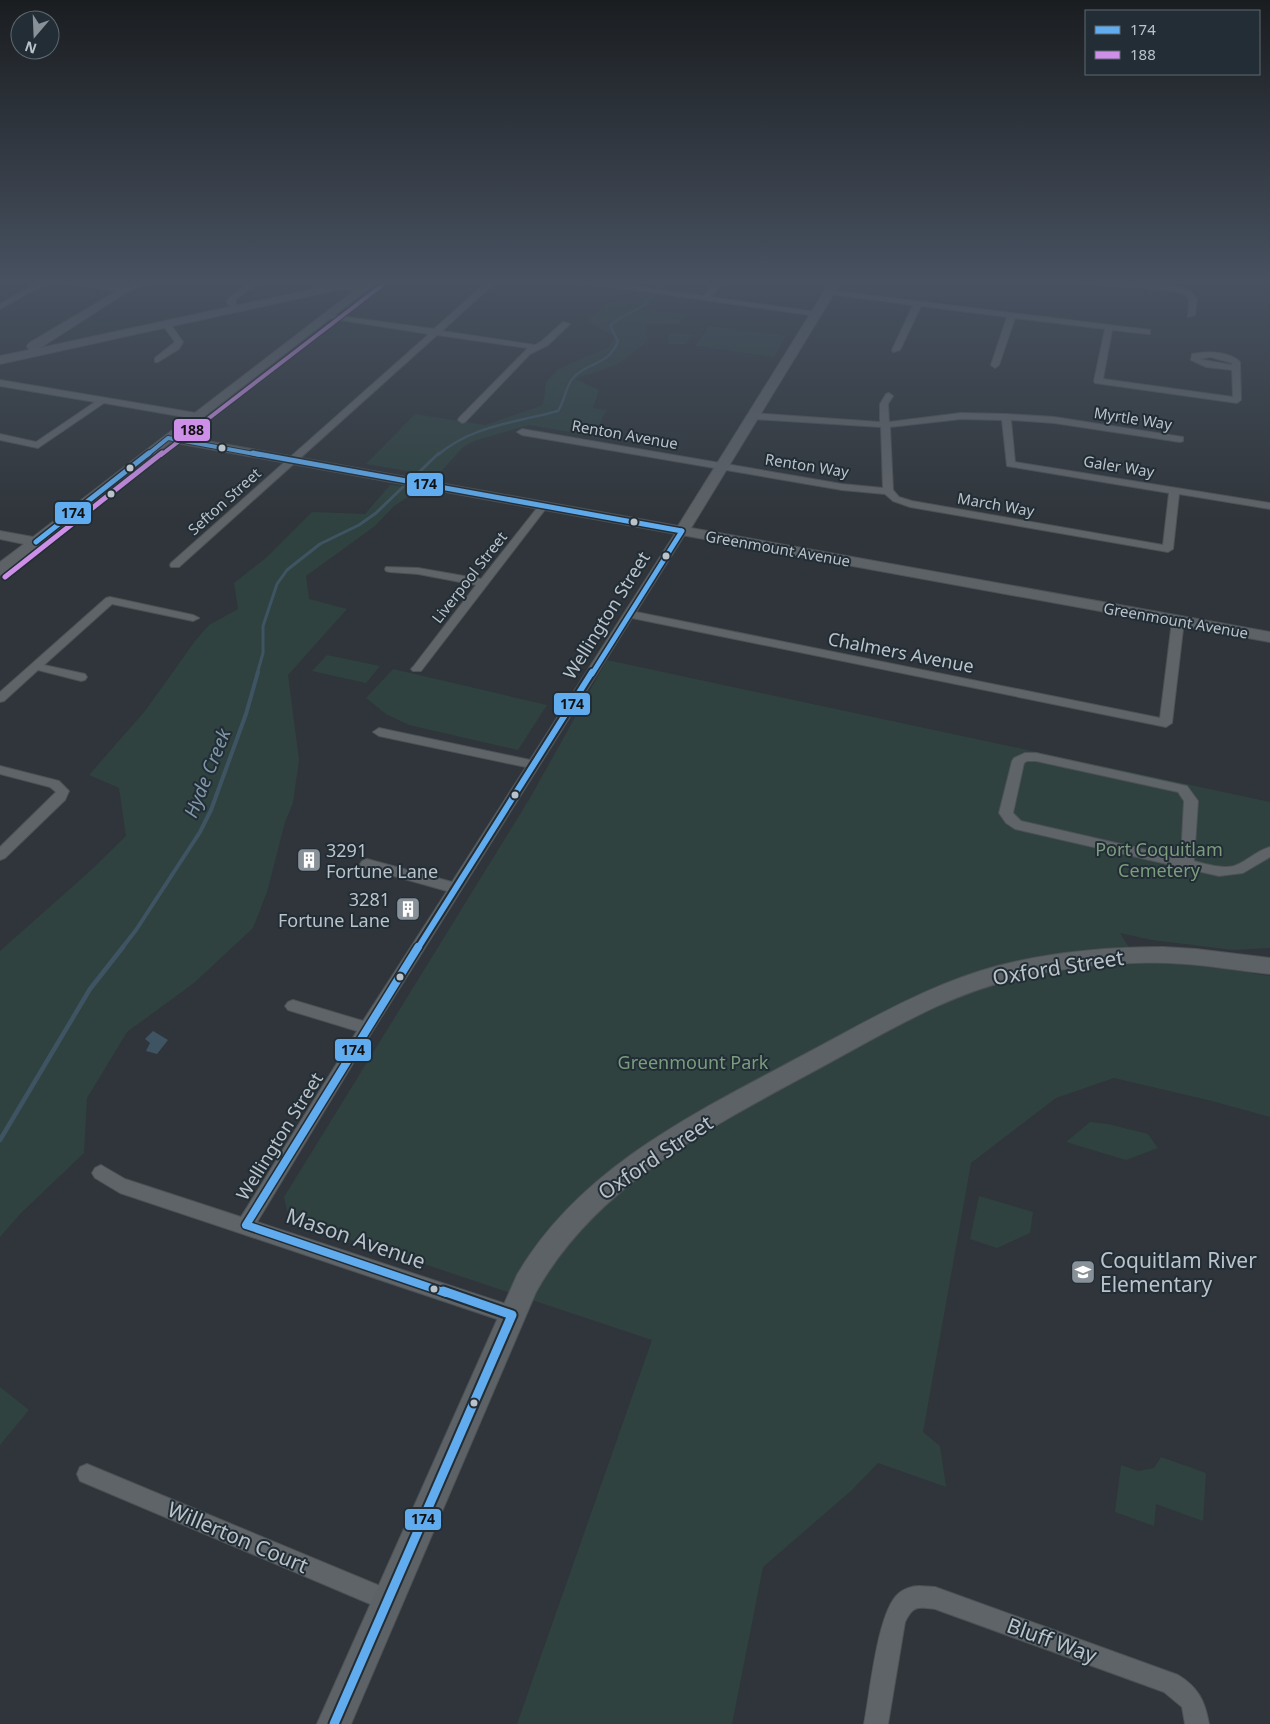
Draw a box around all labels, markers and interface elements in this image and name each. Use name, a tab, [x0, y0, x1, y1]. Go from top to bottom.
north arrow	[10, 10, 60, 60]
legend	[1085, 10, 1260, 75]
text: 174	[1130, 19, 1156, 39]
text: N	[22, 37, 39, 59]
text: 188	[1130, 44, 1156, 64]
street label: Myrtle Way	[1093, 402, 1174, 434]
street label: Renton Avenue	[570, 415, 680, 453]
line badge: 188	[173, 418, 211, 442]
text: 188	[180, 420, 204, 439]
unlabelled marker	[217, 443, 227, 453]
street label: Renton Way	[764, 449, 851, 482]
street label: Galer Way	[1082, 451, 1156, 482]
unlabelled marker	[125, 463, 135, 473]
street label: Sefton Street	[183, 463, 265, 539]
line badge: 174	[406, 472, 444, 497]
text: 174	[413, 474, 437, 493]
street label: March Way	[956, 487, 1036, 521]
unlabelled marker	[106, 489, 116, 499]
line badge: 174	[54, 501, 92, 525]
text: 174	[61, 503, 85, 522]
unlabelled marker	[629, 517, 639, 527]
street label: Greenmount Avenue	[704, 525, 852, 571]
street label: Liverpool Street	[427, 527, 511, 627]
street label: Wellington Street	[557, 546, 655, 683]
unlabelled marker	[661, 551, 671, 561]
street label: Greenmount Avenue	[1102, 597, 1250, 643]
street label: Chalmers Avenue	[826, 626, 976, 678]
line badge: 174	[553, 692, 591, 716]
text: 174	[560, 694, 584, 713]
water label: Hyde Creek	[177, 724, 237, 821]
unlabelled marker	[510, 790, 520, 800]
park label: Port Coquitlam Cemetery	[1095, 837, 1223, 882]
place label: 3291 Fortune Lane	[326, 838, 438, 883]
building icon: 3291 Fortune Lane	[296, 847, 322, 873]
place label: 3281 Fortune Lane	[278, 887, 390, 932]
building icon: 3281 Fortune Lane	[395, 896, 421, 922]
street label: Oxford Street	[990, 943, 1126, 991]
unlabelled marker	[395, 972, 405, 982]
line badge: 174	[334, 1038, 372, 1062]
text: 174	[341, 1040, 365, 1059]
park label: Greenmount Park	[618, 1050, 769, 1074]
street label: Wellington Street	[230, 1067, 328, 1204]
street label: Oxford Street	[592, 1108, 718, 1206]
street label: Mason Avenue	[283, 1201, 429, 1275]
place label: Coquitlam River Elementary	[1100, 1246, 1257, 1298]
school or university icon: Coquitlam River Elementary	[1070, 1259, 1096, 1285]
unlabelled marker	[429, 1284, 439, 1294]
unlabelled marker	[469, 1398, 479, 1408]
street label: Willerton Court	[163, 1495, 313, 1579]
line badge: 174	[404, 1508, 442, 1531]
text: 174	[411, 1509, 435, 1528]
street label: Bluff Way	[1003, 1611, 1101, 1669]

